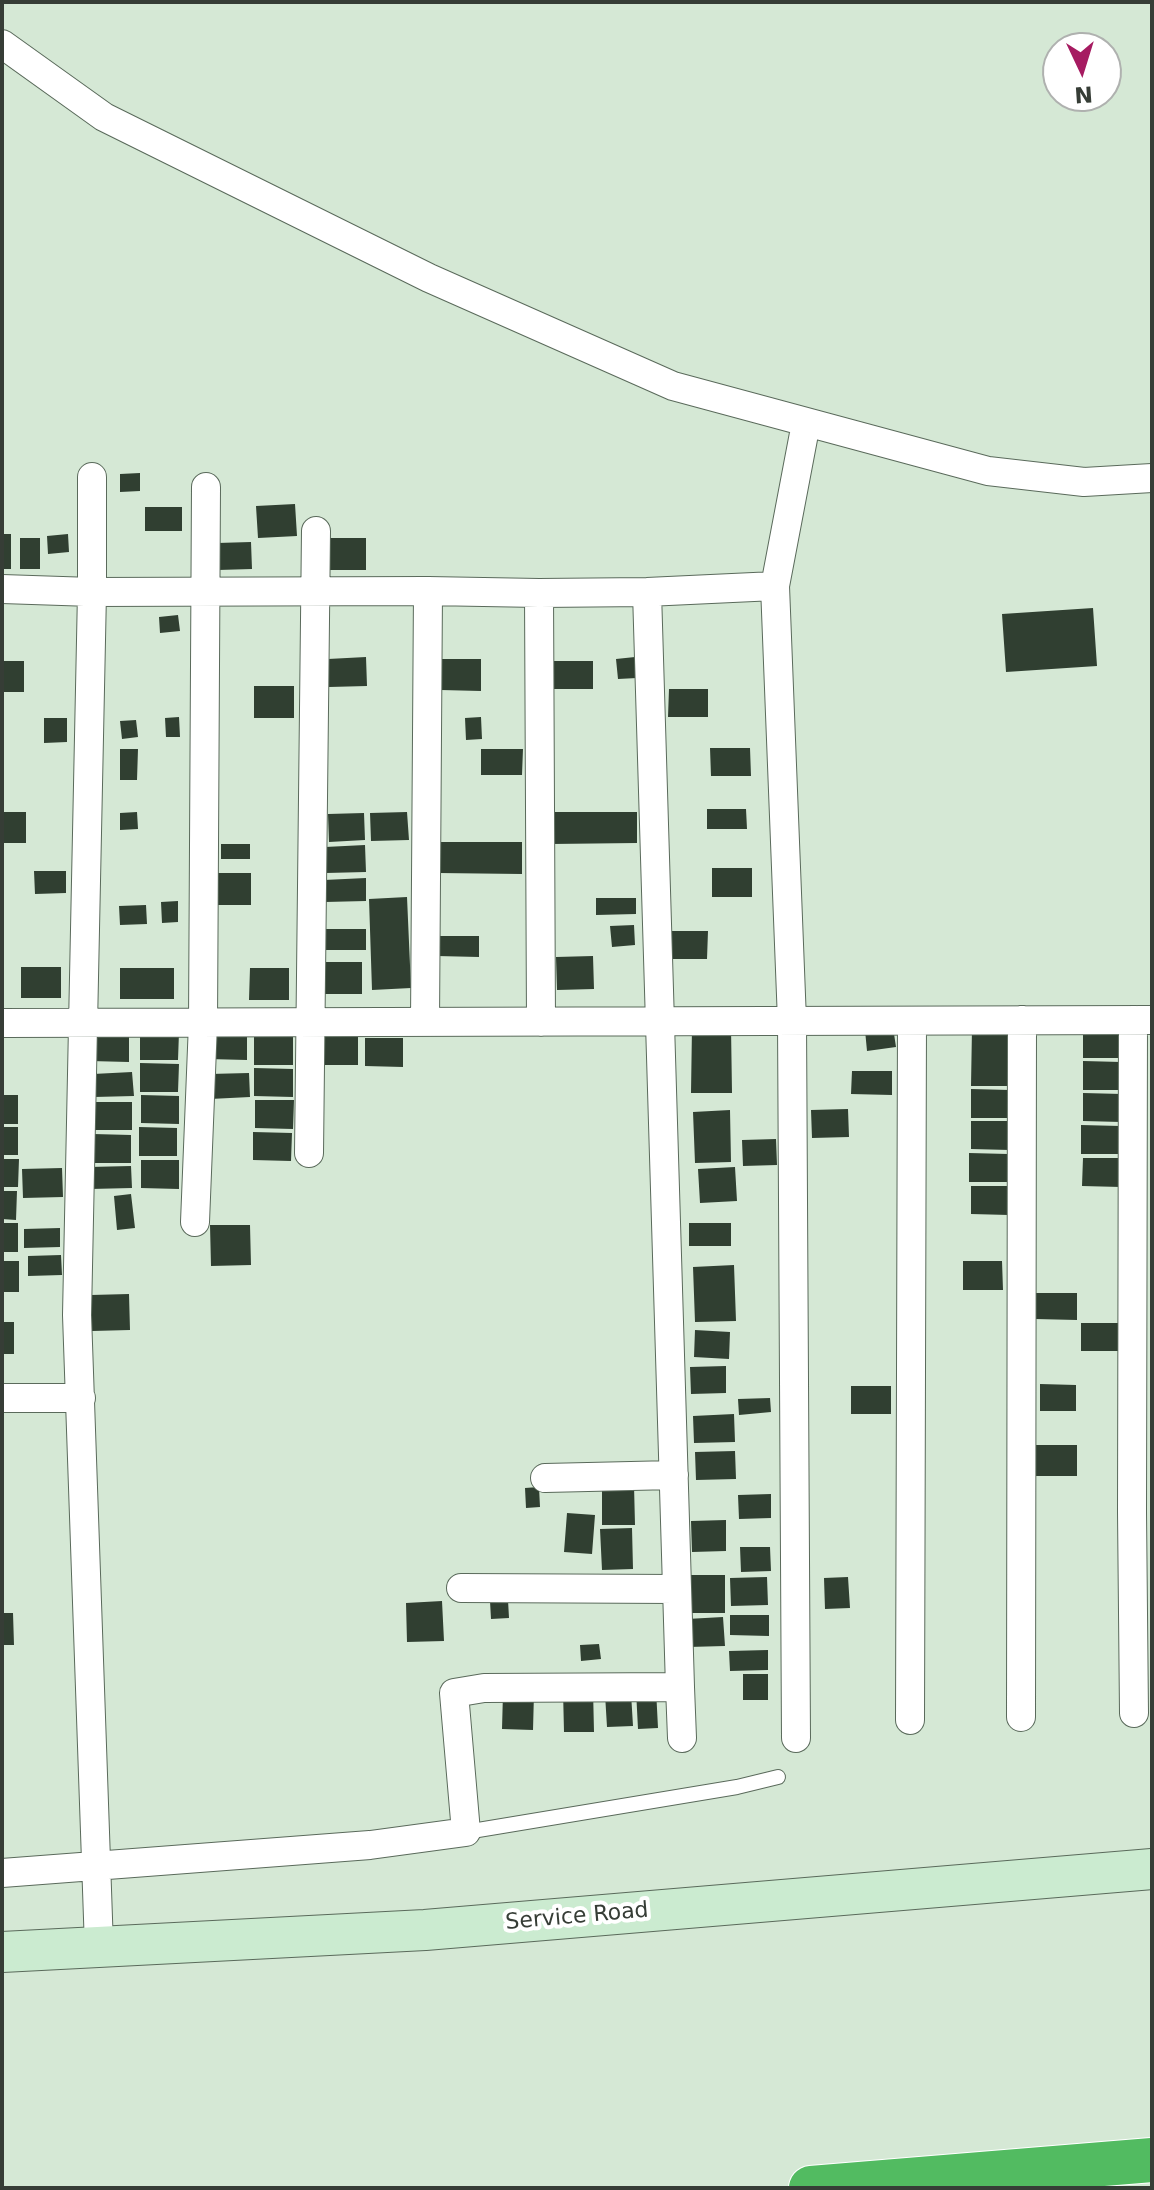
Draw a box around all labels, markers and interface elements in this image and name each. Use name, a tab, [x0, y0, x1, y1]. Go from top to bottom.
north arrow	[1042, 32, 1122, 112]
text: N	[1074, 81, 1094, 108]
street label: Service Road	[504, 1898, 650, 1936]

